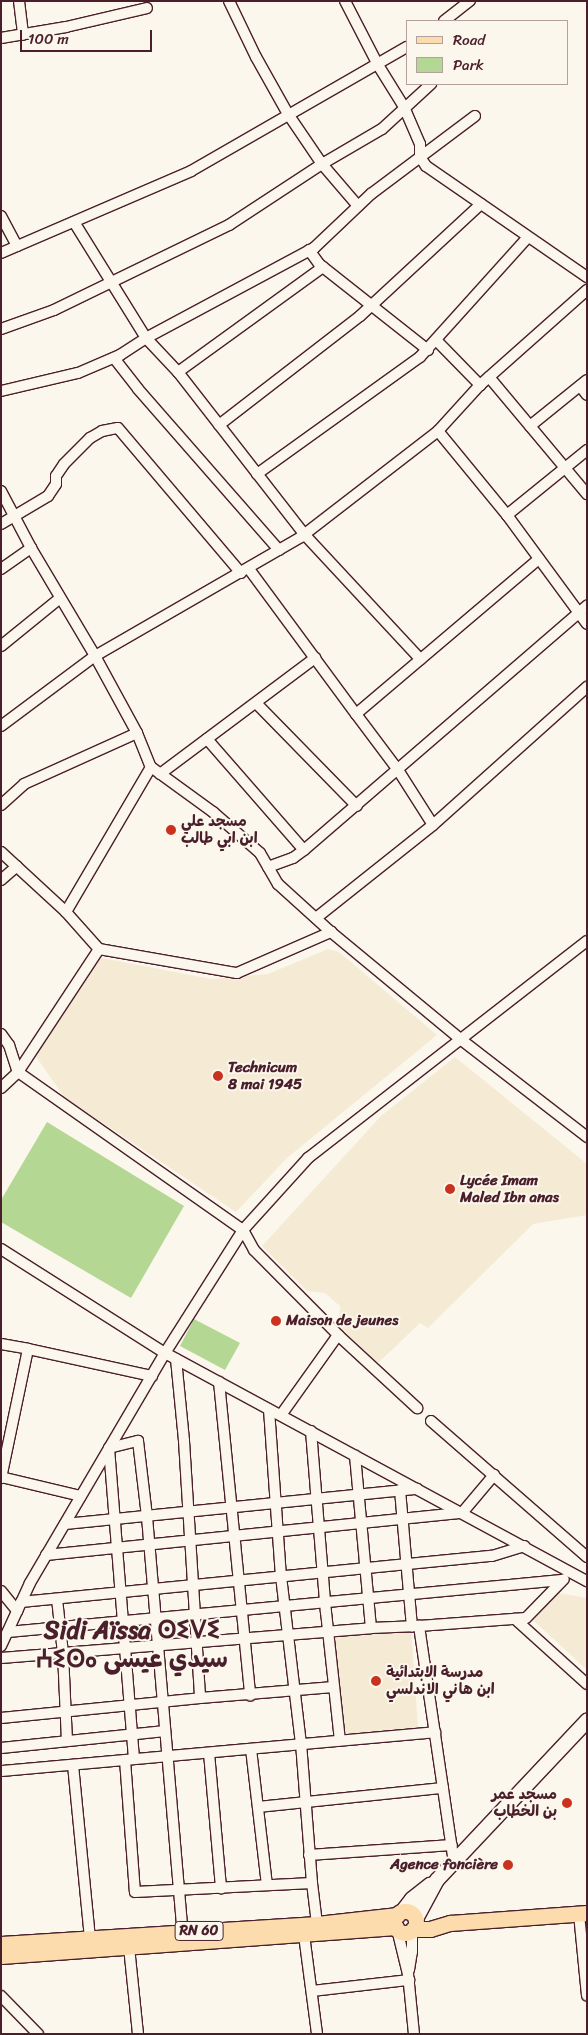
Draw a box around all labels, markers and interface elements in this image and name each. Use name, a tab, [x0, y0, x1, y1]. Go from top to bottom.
scale bar	[22, 20, 155, 52]
legend	[406, 20, 568, 85]
text: 100 m	[28, 26, 69, 52]
text: Road	[453, 27, 485, 53]
text: Park	[453, 52, 484, 78]
place label: مسجد علي ابن ابي طالب	[181, 812, 258, 847]
marker: مسجد علي ابن ابي طالب	[165, 824, 177, 836]
place label: Technicum 8 mai 1945	[228, 1058, 302, 1093]
marker: Technicum 8 mai 1945	[212, 1070, 224, 1082]
place label: Lycée Imam Maled Ibn anas	[460, 1171, 560, 1206]
marker: Lycée Imam Maled Ibn anas	[444, 1183, 456, 1195]
place label: Maison de jeunes	[286, 1312, 398, 1330]
marker: Maison de jeunes	[270, 1315, 282, 1327]
district label: Sidi Aïssa ⵙⵉⴸⵉ ⵄⵉⵙⴰ سيدي عيسى	[36, 1616, 228, 1675]
place label: مدرسة الابتدائية ابن هاني الاندلسي	[386, 1663, 495, 1698]
marker: مدرسة الابتدائية ابن هاني الاندلسي	[370, 1675, 382, 1687]
place label: مسجد عمر بن الخطاب	[491, 1785, 557, 1820]
marker: مسجد عمر بن الخطاب	[561, 1797, 573, 1809]
place label: Agence foncière	[391, 1856, 498, 1874]
marker: Agence foncière	[502, 1859, 514, 1871]
road number: RN 60	[174, 1920, 224, 1942]

